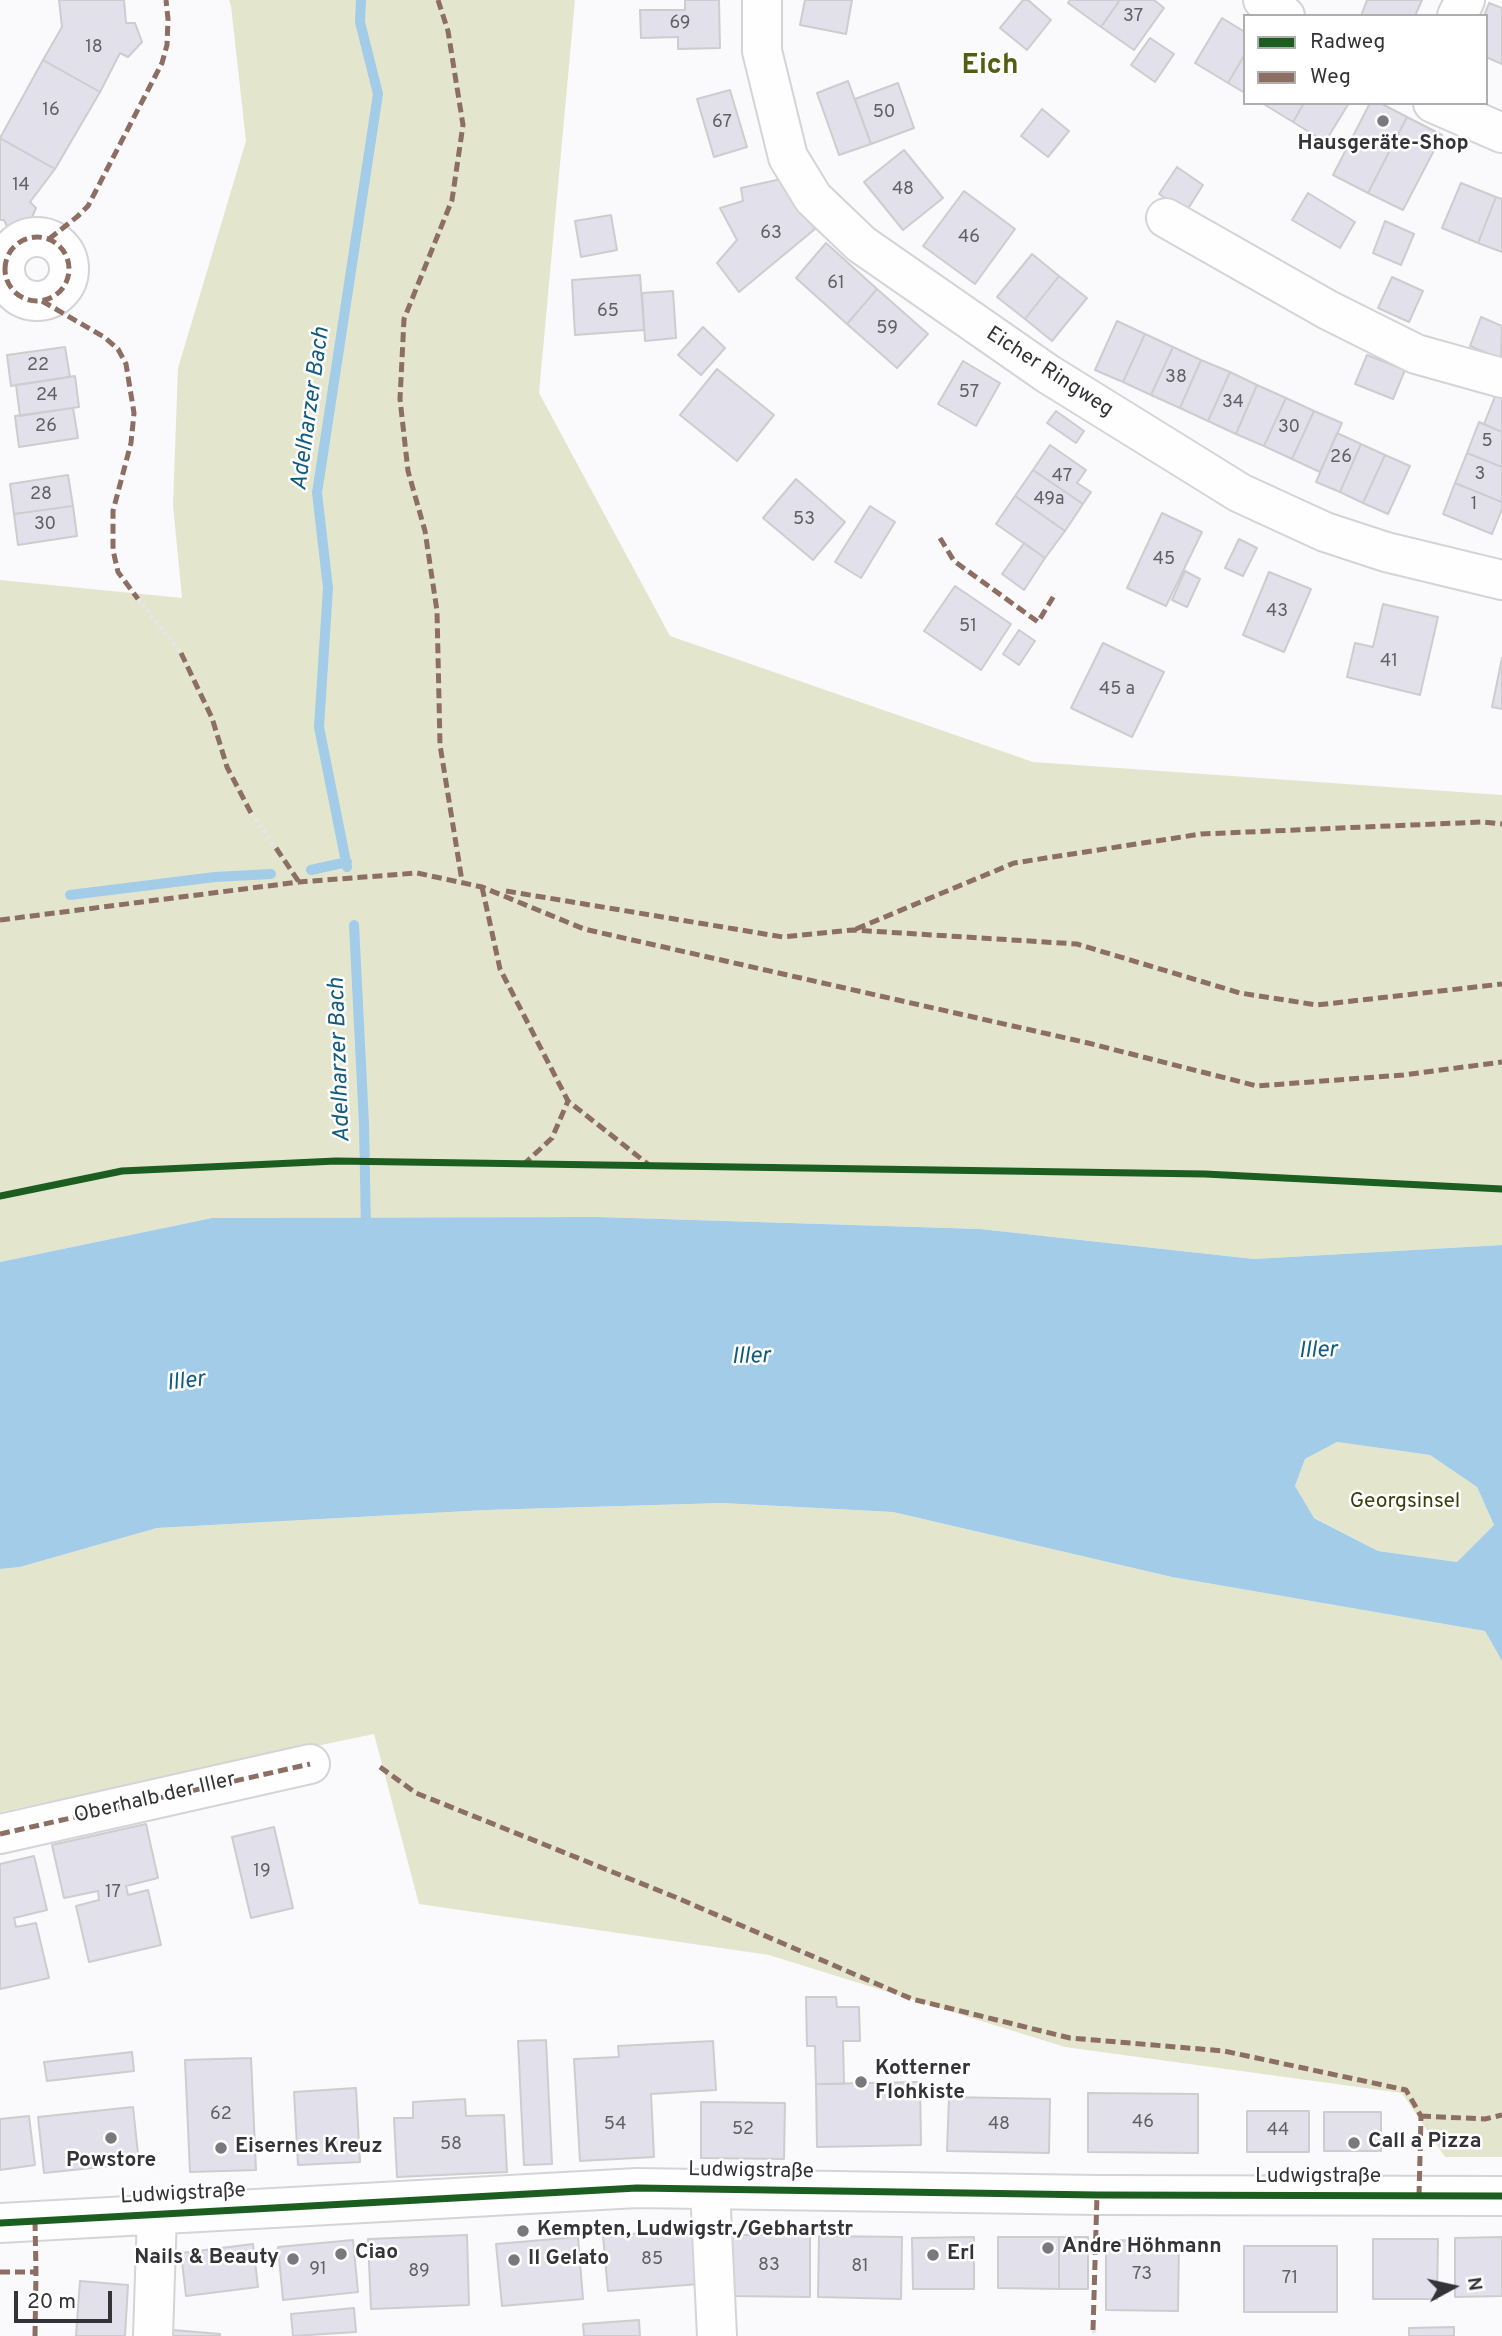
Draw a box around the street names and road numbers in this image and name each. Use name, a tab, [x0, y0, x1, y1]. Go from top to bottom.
street label: Eicher Ringweg	[981, 322, 1117, 424]
street label: Oberhalb der Iller	[72, 1768, 238, 1830]
street label: Ludwigstraße	[688, 2158, 814, 2186]
street label: Ludwigstraße	[1255, 2165, 1381, 2191]
street label: Ludwigstraße	[120, 2179, 246, 2211]

